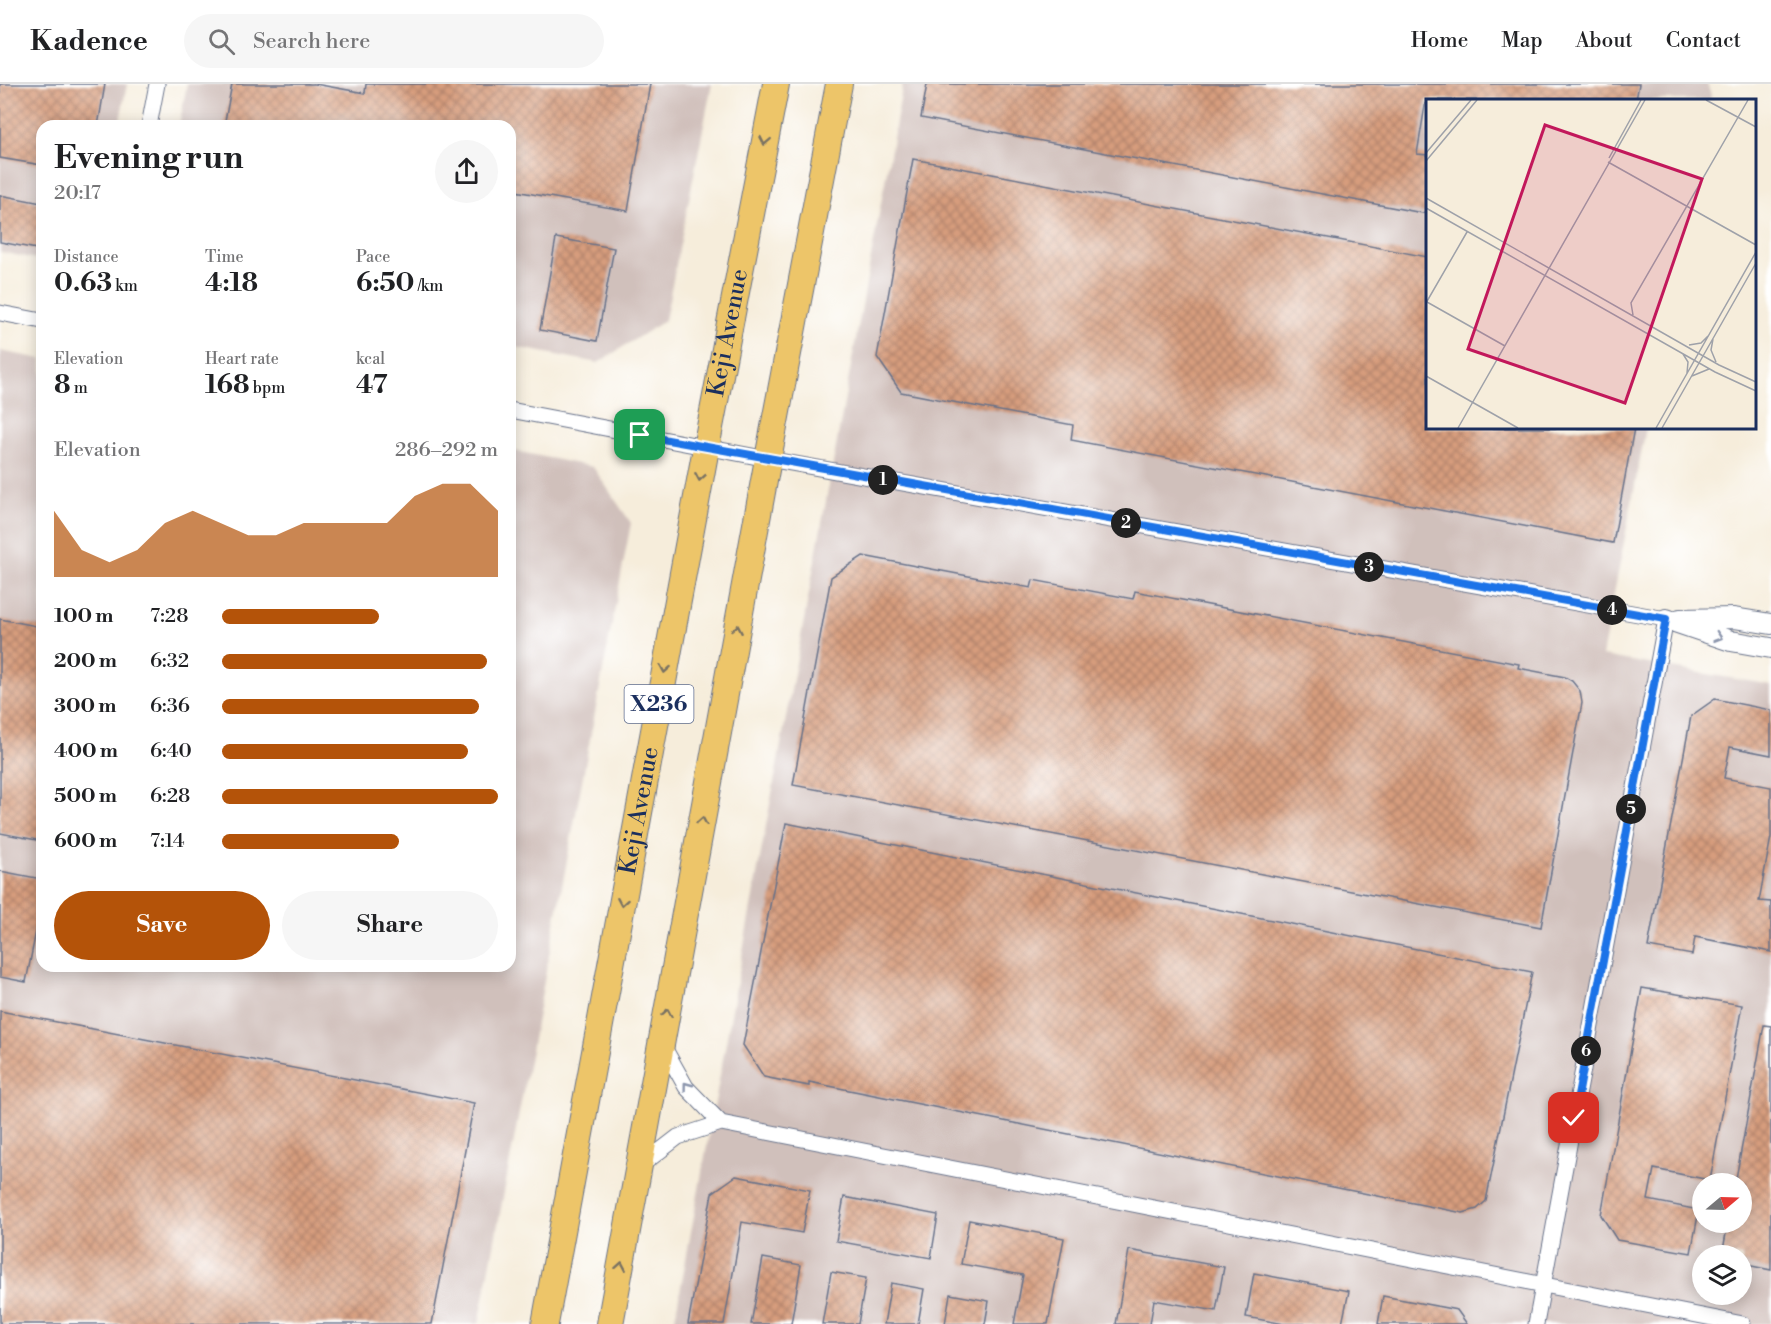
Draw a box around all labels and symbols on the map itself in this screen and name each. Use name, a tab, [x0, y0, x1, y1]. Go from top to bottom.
inset map	[1426, 99, 1756, 429]
one-way arrow	[759, 136, 772, 146]
street label: Keji Avenue	[701, 266, 755, 399]
pin	[614, 409, 665, 460]
pin: 1	[868, 465, 898, 495]
one-way arrow	[695, 473, 707, 482]
pin: 2	[1111, 508, 1141, 538]
pin: 3	[1354, 552, 1384, 582]
pin: 4	[1597, 595, 1627, 625]
one-way arrow	[730, 624, 743, 634]
one-way arrow	[1712, 629, 1723, 642]
one-way arrow	[659, 664, 672, 674]
road number: X236	[624, 685, 694, 723]
street label: Keji Avenue	[613, 744, 666, 877]
pin: 5	[1616, 794, 1646, 824]
one-way arrow	[695, 816, 708, 826]
one-way arrow	[617, 898, 629, 907]
one-way arrow	[660, 1008, 673, 1018]
pin: 6	[1571, 1036, 1601, 1066]
one-way arrow	[684, 1081, 695, 1092]
pin	[1548, 1092, 1599, 1143]
north arrow	[1692, 1173, 1752, 1233]
one-way arrow	[614, 1262, 627, 1272]

